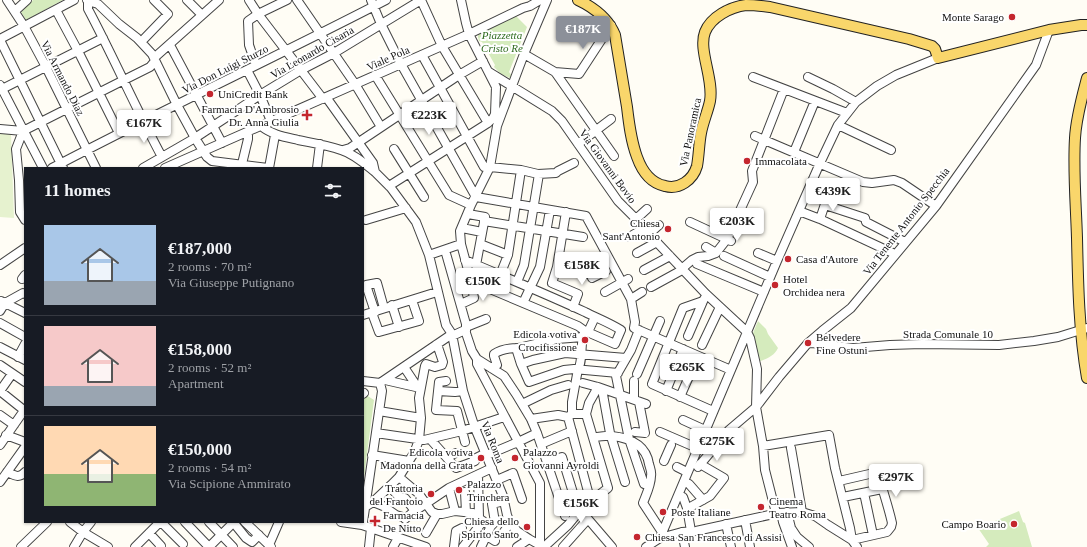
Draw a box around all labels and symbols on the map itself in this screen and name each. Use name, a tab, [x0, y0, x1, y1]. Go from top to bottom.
place label: Monte Sarago	[942, 11, 1004, 23]
marker: Monte Sarago	[1007, 12, 1017, 22]
pin: €187K	[555, 16, 611, 50]
street label: Via Leonardo Cisaria	[268, 23, 356, 81]
park label: Piazzetta Cristo Re	[481, 29, 523, 54]
street label: Via Armando Diaz	[39, 39, 87, 118]
street label: Via Don Luigi Sturzo	[180, 42, 270, 96]
street label: Viale Pola	[365, 43, 411, 73]
place label: UniCredit Bank	[218, 88, 288, 100]
marker: UniCredit Bank	[205, 89, 215, 99]
street label: Via Panoramica	[677, 96, 703, 167]
pin: €223K	[401, 102, 457, 136]
place label: Farmacia D'Ambrosio Dr. Anna Giulia	[201, 103, 299, 128]
pin: €167K	[116, 110, 172, 144]
marker: Farmacia D'Ambrosio Dr. Anna Giulia	[302, 110, 312, 120]
street label: Via Giovanni Bovio	[577, 127, 639, 206]
place label: Immacolata	[755, 155, 807, 167]
marker: Immacolata	[742, 156, 752, 166]
street label: Via Tenente Antonio Specchia	[860, 165, 952, 277]
pin: €439K	[805, 178, 861, 212]
pin: €203K	[709, 208, 765, 242]
place label: Chiesa Sant'Antonio	[602, 217, 660, 242]
marker: Chiesa Sant'Antonio	[663, 224, 673, 234]
pin: €158K	[554, 252, 610, 286]
place label: Casa d'Autore	[796, 253, 858, 265]
marker: Casa d'Autore	[783, 254, 793, 264]
pin: €150K	[455, 268, 511, 302]
place label: Hotel Orchidea nera	[783, 273, 845, 298]
marker: Hotel Orchidea nera	[770, 280, 780, 290]
place label: Edicola votiva Crocifissione	[513, 328, 577, 353]
street label: Strada Comunale 10	[903, 328, 993, 340]
place label: Belvedere Fine Ostuni	[816, 331, 868, 356]
marker: Edicola votiva Crocifissione	[580, 335, 590, 345]
marker: Belvedere Fine Ostuni	[803, 338, 813, 348]
pin: €265K	[659, 354, 715, 388]
street label: Via Roma	[479, 419, 507, 465]
pin: €275K	[689, 428, 745, 462]
place label: Edicola votiva Madonna della Grata	[380, 446, 473, 471]
place label: Palazzo Giovanni Ayroldi	[523, 446, 599, 471]
marker: Edicola votiva Madonna della Grata	[476, 453, 486, 463]
marker: Palazzo Giovanni Ayroldi	[510, 453, 520, 463]
pin: €297K	[868, 464, 924, 498]
place label: Palazzo Trinchera	[467, 478, 509, 503]
place label: Trattoria del Frantoio	[370, 482, 423, 507]
marker: Palazzo Trinchera	[454, 485, 464, 495]
marker: Trattoria del Frantoio	[426, 489, 436, 499]
pin: €156K	[553, 490, 609, 524]
place label: Cinema Teatro Roma	[769, 495, 826, 520]
marker: Cinema Teatro Roma	[756, 502, 766, 512]
place label: Poste Italiane	[671, 506, 731, 518]
marker: Poste Italiane	[658, 507, 668, 517]
place label: Farmacia De Nitto	[383, 509, 424, 534]
place label: Chiesa dello Spirito Santo	[461, 515, 519, 540]
marker: Farmacia De Nitto	[370, 516, 380, 526]
place label: Campo Boario	[942, 518, 1006, 530]
marker: Campo Boario	[1009, 519, 1019, 529]
marker: Chiesa dello Spirito Santo	[522, 522, 532, 532]
place label: Chiesa San Francesco di Assisi	[645, 531, 782, 543]
marker: Chiesa San Francesco di Assisi	[632, 532, 642, 542]

